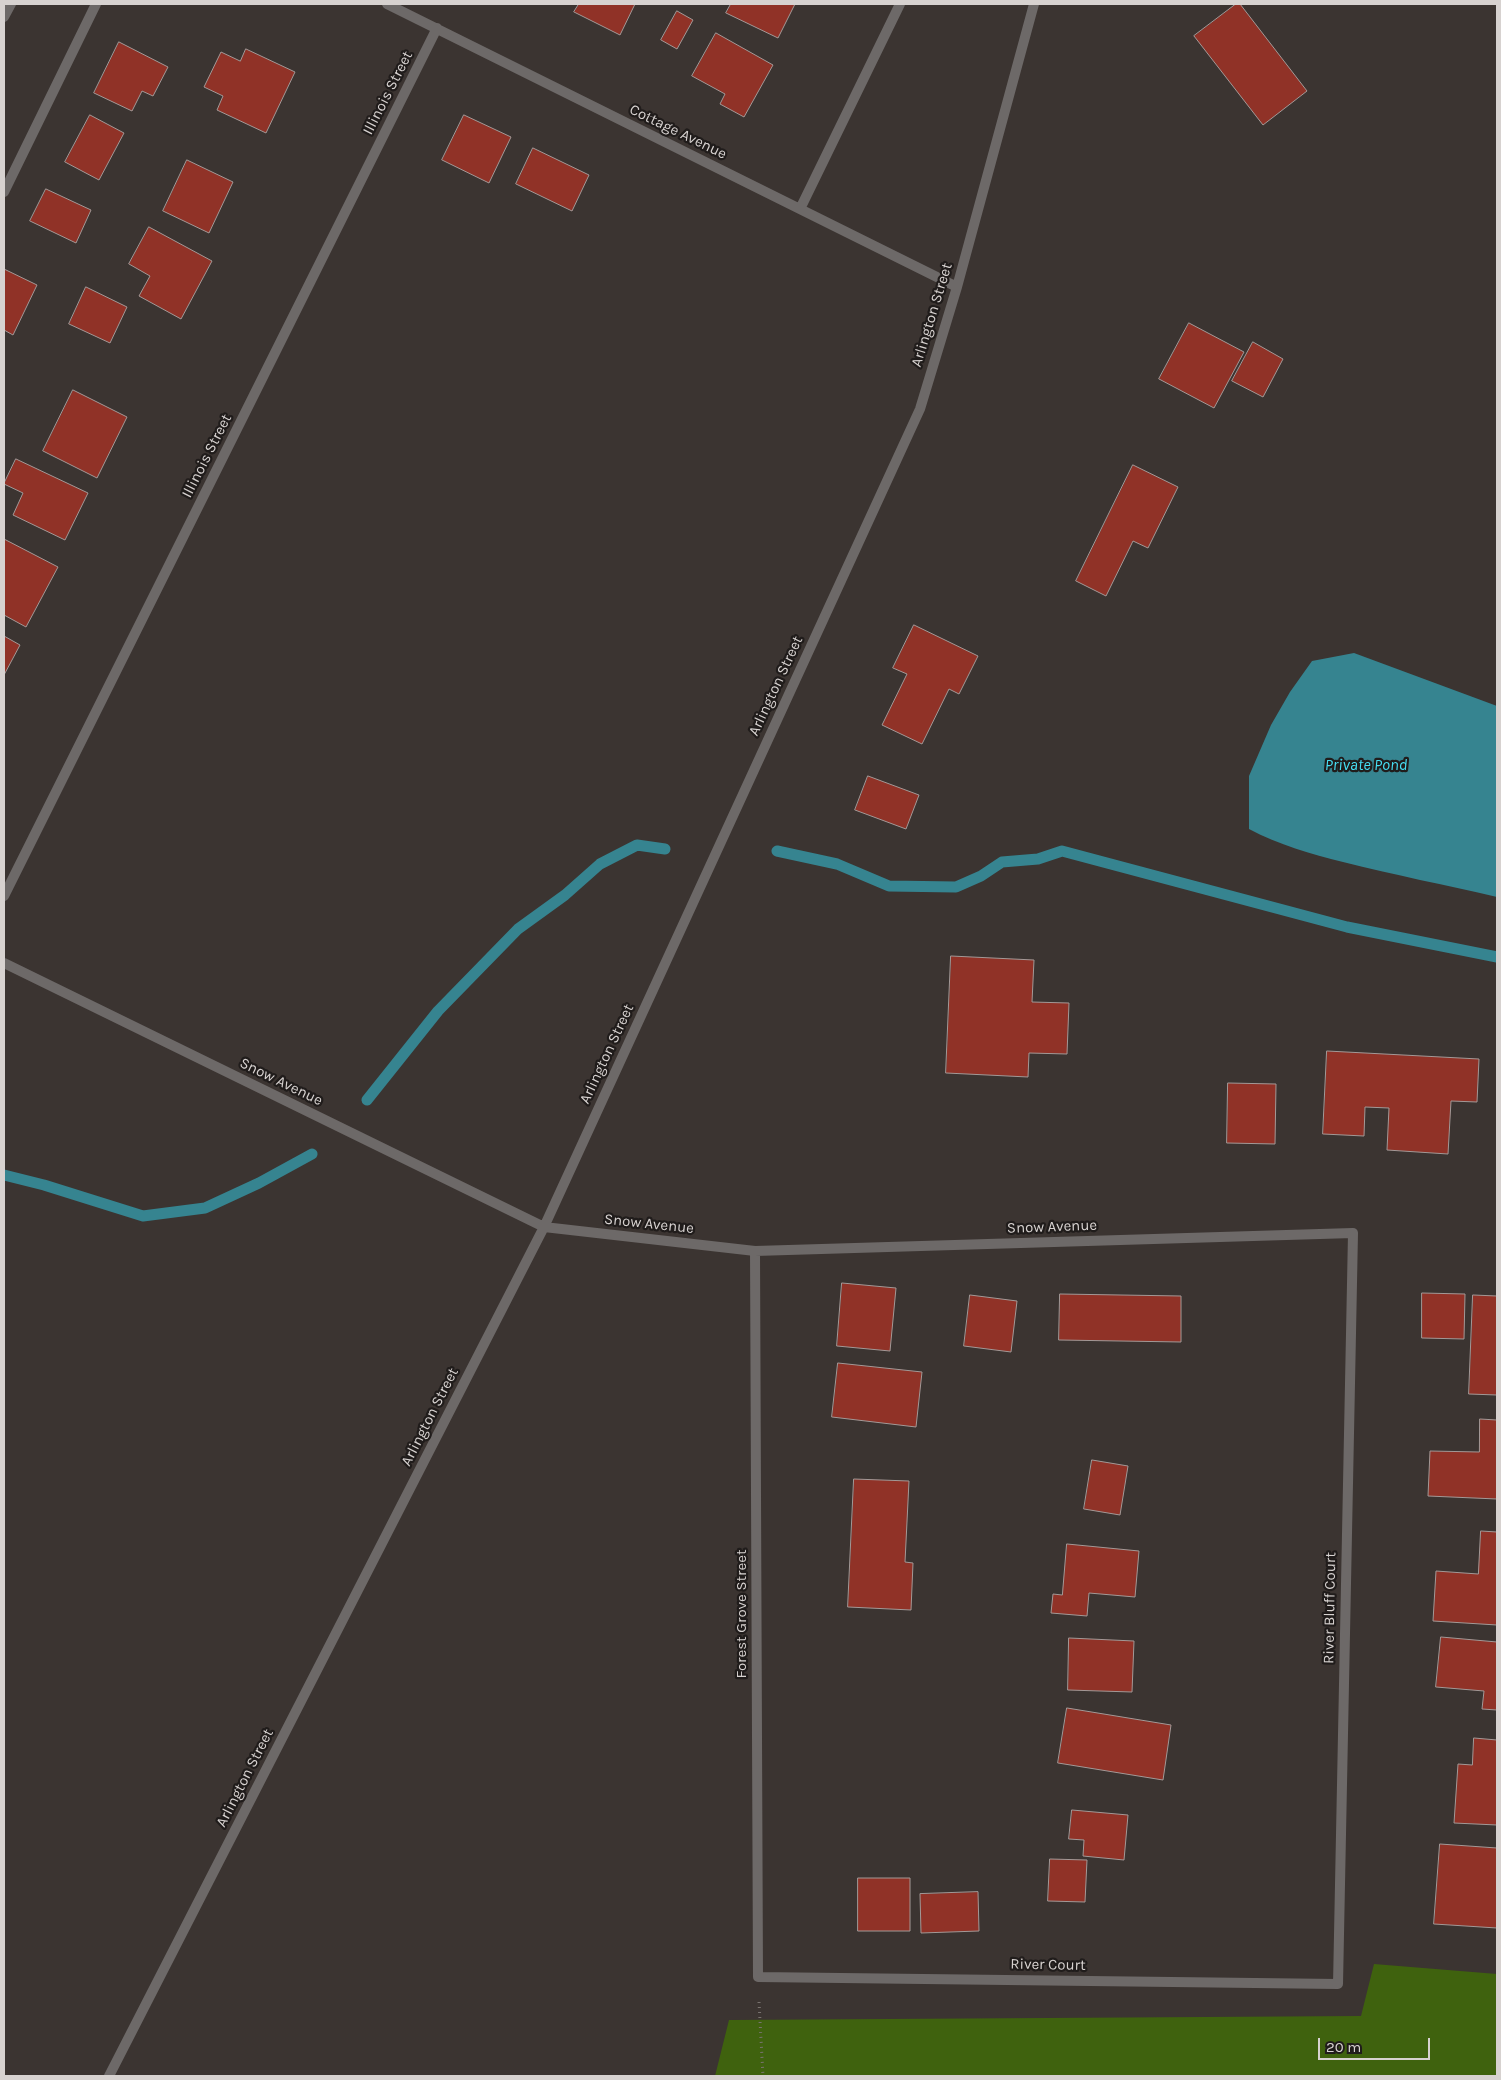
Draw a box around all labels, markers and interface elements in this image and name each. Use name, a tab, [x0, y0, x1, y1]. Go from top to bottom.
street label: Illinois Street	[359, 48, 417, 138]
street label: Cottage Avenue	[626, 101, 730, 163]
street label: Arlington Street	[908, 261, 956, 369]
street label: Illinois Street	[178, 411, 236, 501]
street label: Arlington Street	[745, 633, 807, 739]
water label: Private Pond	[1325, 755, 1407, 775]
street label: Arlington Street	[576, 1001, 638, 1107]
street label: Snow Avenue	[237, 1054, 325, 1110]
street label: Snow Avenue	[603, 1210, 695, 1238]
street label: Snow Avenue	[1007, 1216, 1097, 1238]
street label: Arlington Street	[397, 1365, 463, 1469]
street label: Forest Grove Street	[733, 1549, 751, 1679]
street label: River Bluff Court	[1320, 1552, 1340, 1664]
street label: Arlington Street	[212, 1726, 278, 1830]
street label: River Court	[1010, 1955, 1086, 1975]
scale bar	[1321, 2028, 1434, 2060]
text: 20 m	[1326, 2038, 1361, 2056]

